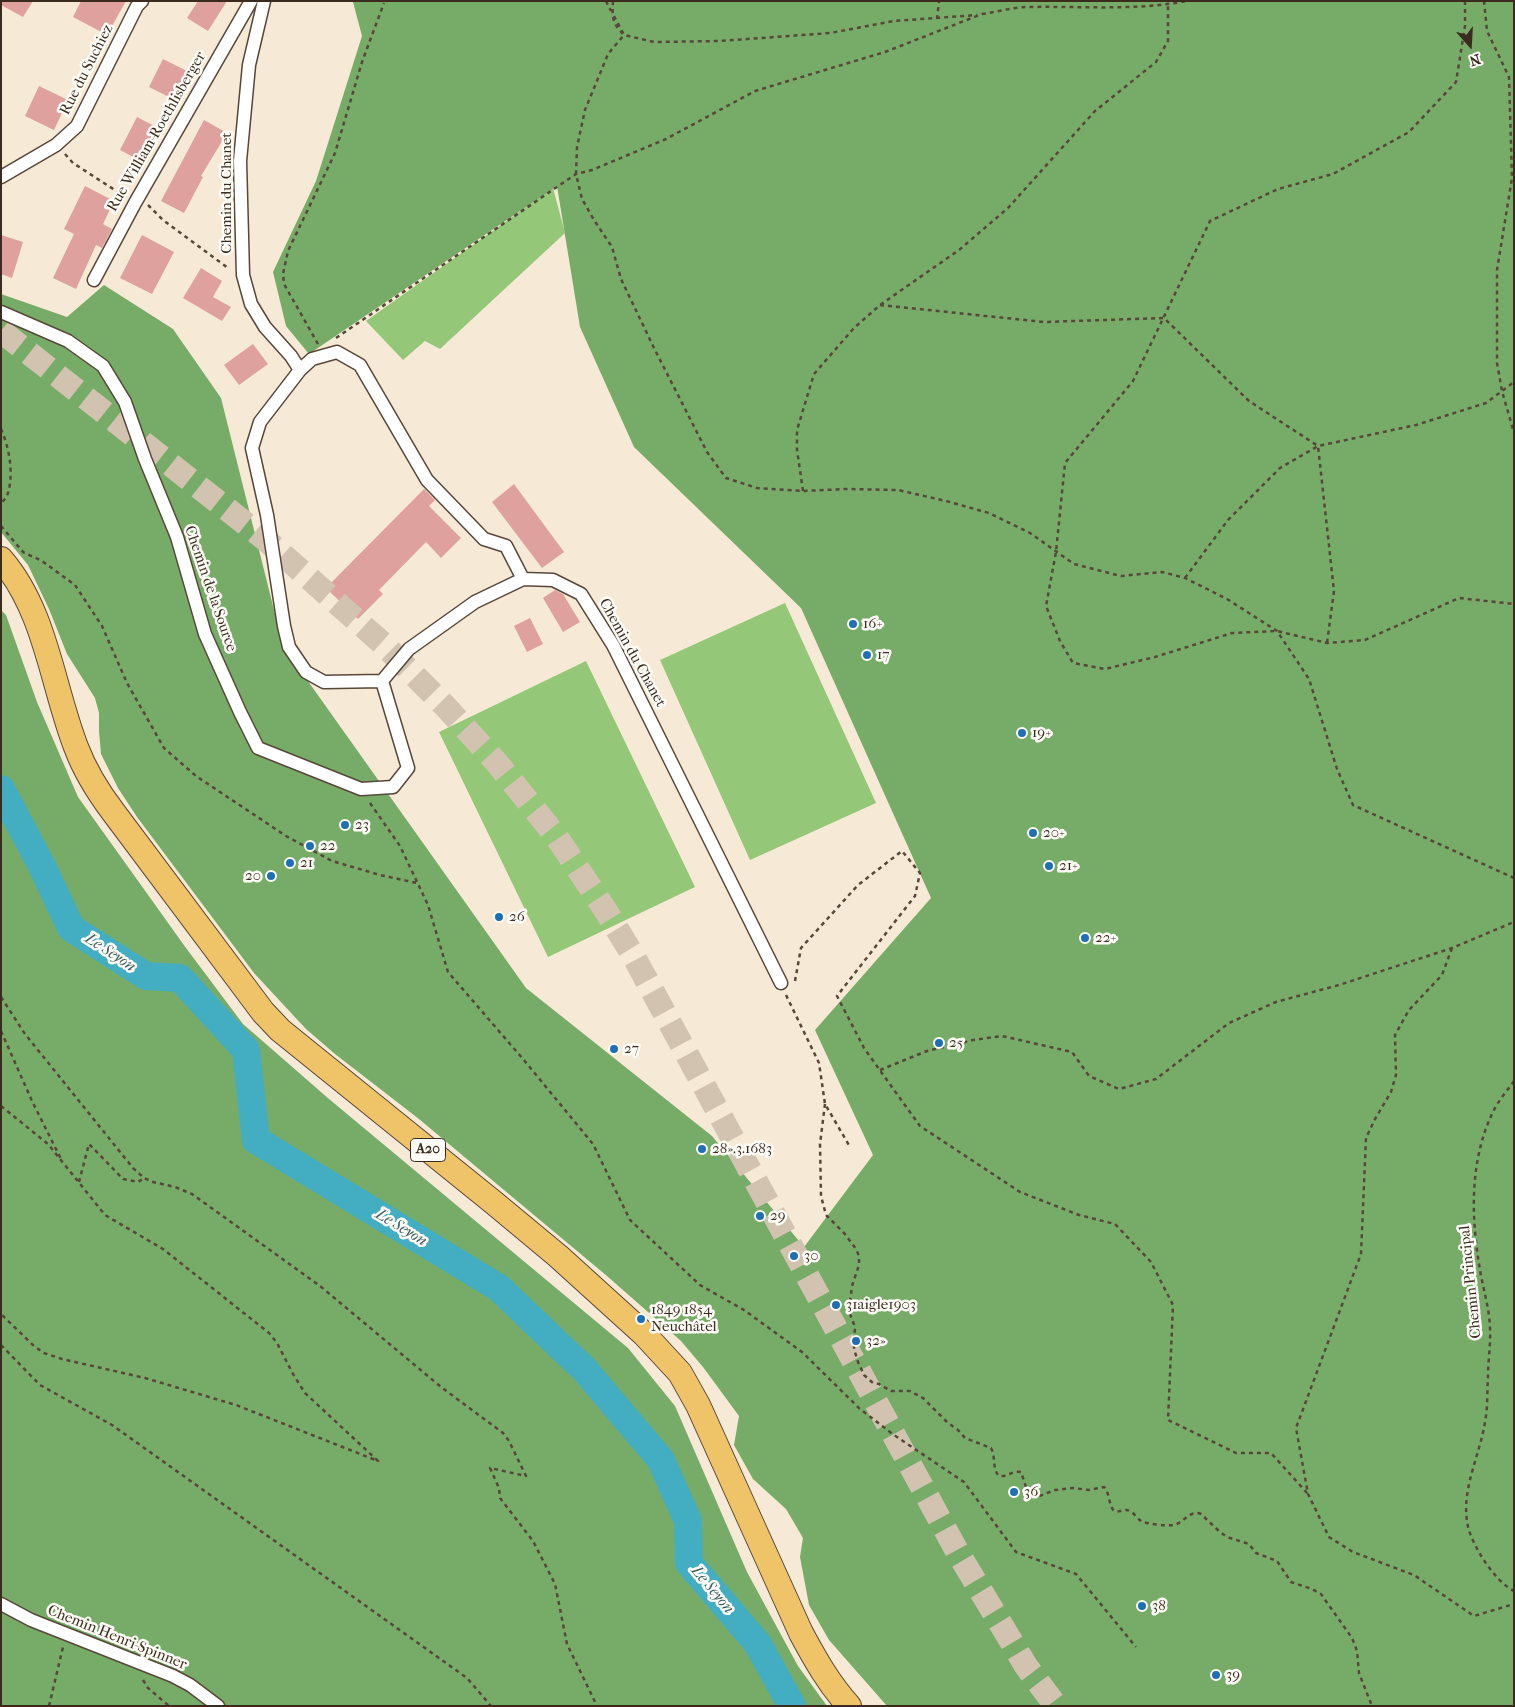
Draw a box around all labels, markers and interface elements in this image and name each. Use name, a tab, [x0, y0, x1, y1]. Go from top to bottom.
north arrow	[1445, 20, 1495, 70]
street label: Rue du Suchiez	[57, 22, 117, 118]
street label: Rue William-Roethlisberger	[104, 49, 210, 215]
text: N	[1467, 50, 1483, 69]
street label: Chemin du Chanet	[218, 132, 236, 254]
street label: Chemin de la Source	[180, 524, 240, 654]
street label: Chemin du Chanet	[595, 596, 669, 710]
place label: 16+	[863, 615, 882, 633]
marker: 16+	[847, 618, 859, 630]
place label: 17	[877, 646, 890, 664]
marker: 17	[861, 649, 873, 661]
place label: 19+	[1032, 724, 1051, 742]
marker: 19+	[1016, 727, 1028, 739]
place label: 23	[355, 816, 369, 834]
marker: 23	[339, 819, 351, 831]
place label: 20+	[1043, 824, 1065, 842]
marker: 20+	[1027, 827, 1039, 839]
place label: 22	[320, 837, 335, 855]
marker: 22	[304, 840, 316, 852]
place label: 21	[300, 854, 313, 872]
marker: 21	[284, 857, 296, 869]
place label: 21+	[1059, 857, 1078, 875]
marker: 21+	[1043, 860, 1055, 872]
place label: 20	[245, 867, 261, 885]
marker: 20	[265, 870, 277, 882]
place label: 26	[509, 908, 525, 926]
marker: 26	[493, 911, 505, 923]
water label: Le Seyon	[81, 929, 139, 977]
place label: 22+	[1095, 929, 1116, 947]
marker: 22+	[1079, 932, 1091, 944]
place label: 25	[949, 1034, 963, 1052]
marker: 25	[933, 1037, 945, 1049]
place label: 27	[624, 1040, 639, 1058]
marker: 27	[608, 1043, 620, 1055]
road number: A20	[410, 1138, 446, 1162]
place label: 28».3.1683	[712, 1140, 772, 1158]
marker: 28».3.1683	[696, 1143, 708, 1155]
water label: Le Seyon	[372, 1205, 430, 1251]
place label: 29	[770, 1207, 786, 1225]
marker: 29	[754, 1210, 766, 1222]
street label: Chemin Principal	[1456, 1225, 1486, 1339]
place label: 30	[804, 1247, 818, 1265]
marker: 30	[788, 1250, 800, 1262]
place label: 31aigle1903	[846, 1296, 916, 1314]
marker: 31aigle1903	[830, 1299, 842, 1311]
place label: 1849 1854 Neuchâtel	[651, 1301, 717, 1336]
marker: 1849 1854 Neuchâtel	[635, 1313, 647, 1325]
place label: 32»	[866, 1332, 886, 1350]
marker: 32»	[850, 1335, 862, 1347]
place label: 36	[1024, 1483, 1038, 1501]
marker: 36	[1008, 1486, 1020, 1498]
water label: Le Seyon	[686, 1562, 738, 1618]
place label: 38	[1152, 1597, 1166, 1615]
marker: 38	[1136, 1600, 1148, 1612]
street label: Chemin Henri-Spinner	[45, 1602, 189, 1674]
place label: 39	[1226, 1666, 1240, 1684]
marker: 39	[1210, 1669, 1222, 1681]

